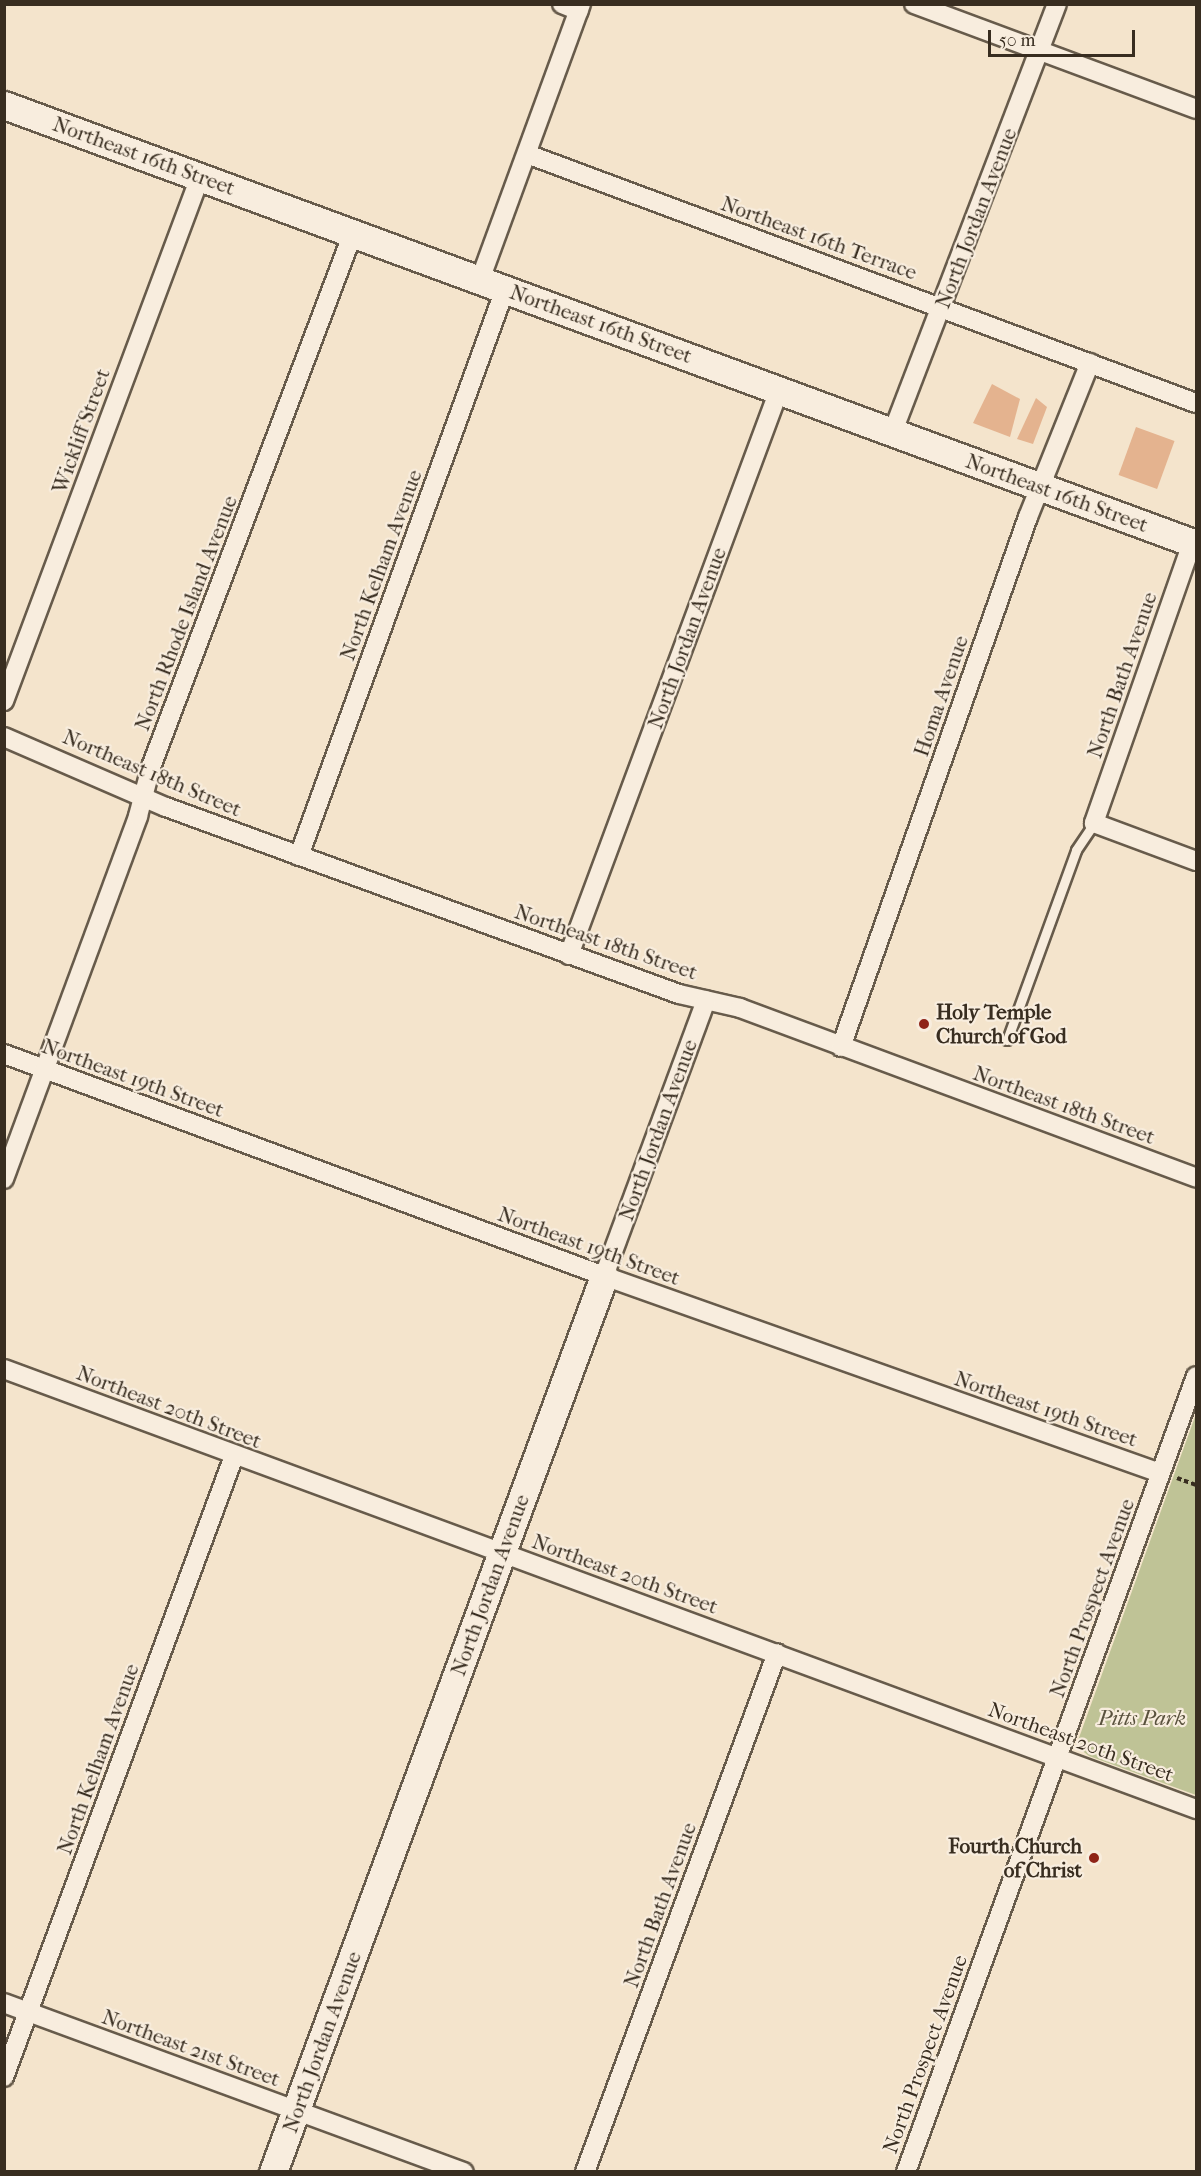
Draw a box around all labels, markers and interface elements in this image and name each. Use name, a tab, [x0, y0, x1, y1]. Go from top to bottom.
scale bar	[991, 18, 1138, 56]
text: 50 m	[999, 30, 1035, 51]
street label: Northeast 16th Street	[49, 111, 239, 201]
street label: North Jordan Avenue	[930, 124, 1022, 312]
street label: Northeast 16th Terrace	[718, 191, 920, 285]
street label: Northeast 16th Street	[506, 279, 696, 369]
street label: Wickliff Street	[47, 365, 115, 497]
street label: Northeast 16th Street	[962, 448, 1152, 538]
street label: North Kelham Avenue	[335, 466, 427, 664]
street label: North Rhode Island Avenue	[129, 492, 243, 734]
street label: North Jordan Avenue	[642, 544, 732, 732]
street label: North Bath Avenue	[1082, 589, 1162, 761]
street label: Homa Avenue	[909, 632, 973, 760]
street label: Northeast 18th Street	[59, 724, 245, 822]
street label: Northeast 18th Street	[511, 899, 701, 985]
place label: Holy Temple Church of God	[936, 999, 1067, 1049]
marker: Holy Temple Church of God	[917, 1017, 931, 1031]
street label: Northeast 19th Street	[39, 1033, 227, 1123]
street label: North Jordan Avenue	[613, 1036, 703, 1224]
street label: Northeast 18th Street	[970, 1060, 1158, 1150]
street label: Northeast 19th Street	[495, 1201, 683, 1291]
street label: Northeast 20th Street	[73, 1360, 265, 1454]
street label: Northeast 19th Street	[951, 1366, 1141, 1452]
street label: North Jordan Avenue	[445, 1491, 535, 1679]
street label: North Prospect Avenue	[1044, 1495, 1140, 1701]
street label: Northeast 20th Street	[529, 1529, 721, 1619]
street label: North Kelham Avenue	[52, 1660, 144, 1858]
street label: Northeast 20th Street	[985, 1697, 1177, 1787]
park label: Pitts Park	[1098, 1705, 1186, 1731]
street label: North Bath Avenue	[618, 1819, 702, 1991]
place label: Fourth Church of Christ	[948, 1833, 1082, 1883]
marker: Fourth Church of Christ	[1087, 1851, 1101, 1865]
street label: North Jordan Avenue	[277, 1948, 367, 2136]
street label: North Prospect Avenue	[877, 1951, 973, 2157]
street label: Northeast 21st Street	[99, 2004, 283, 2092]

